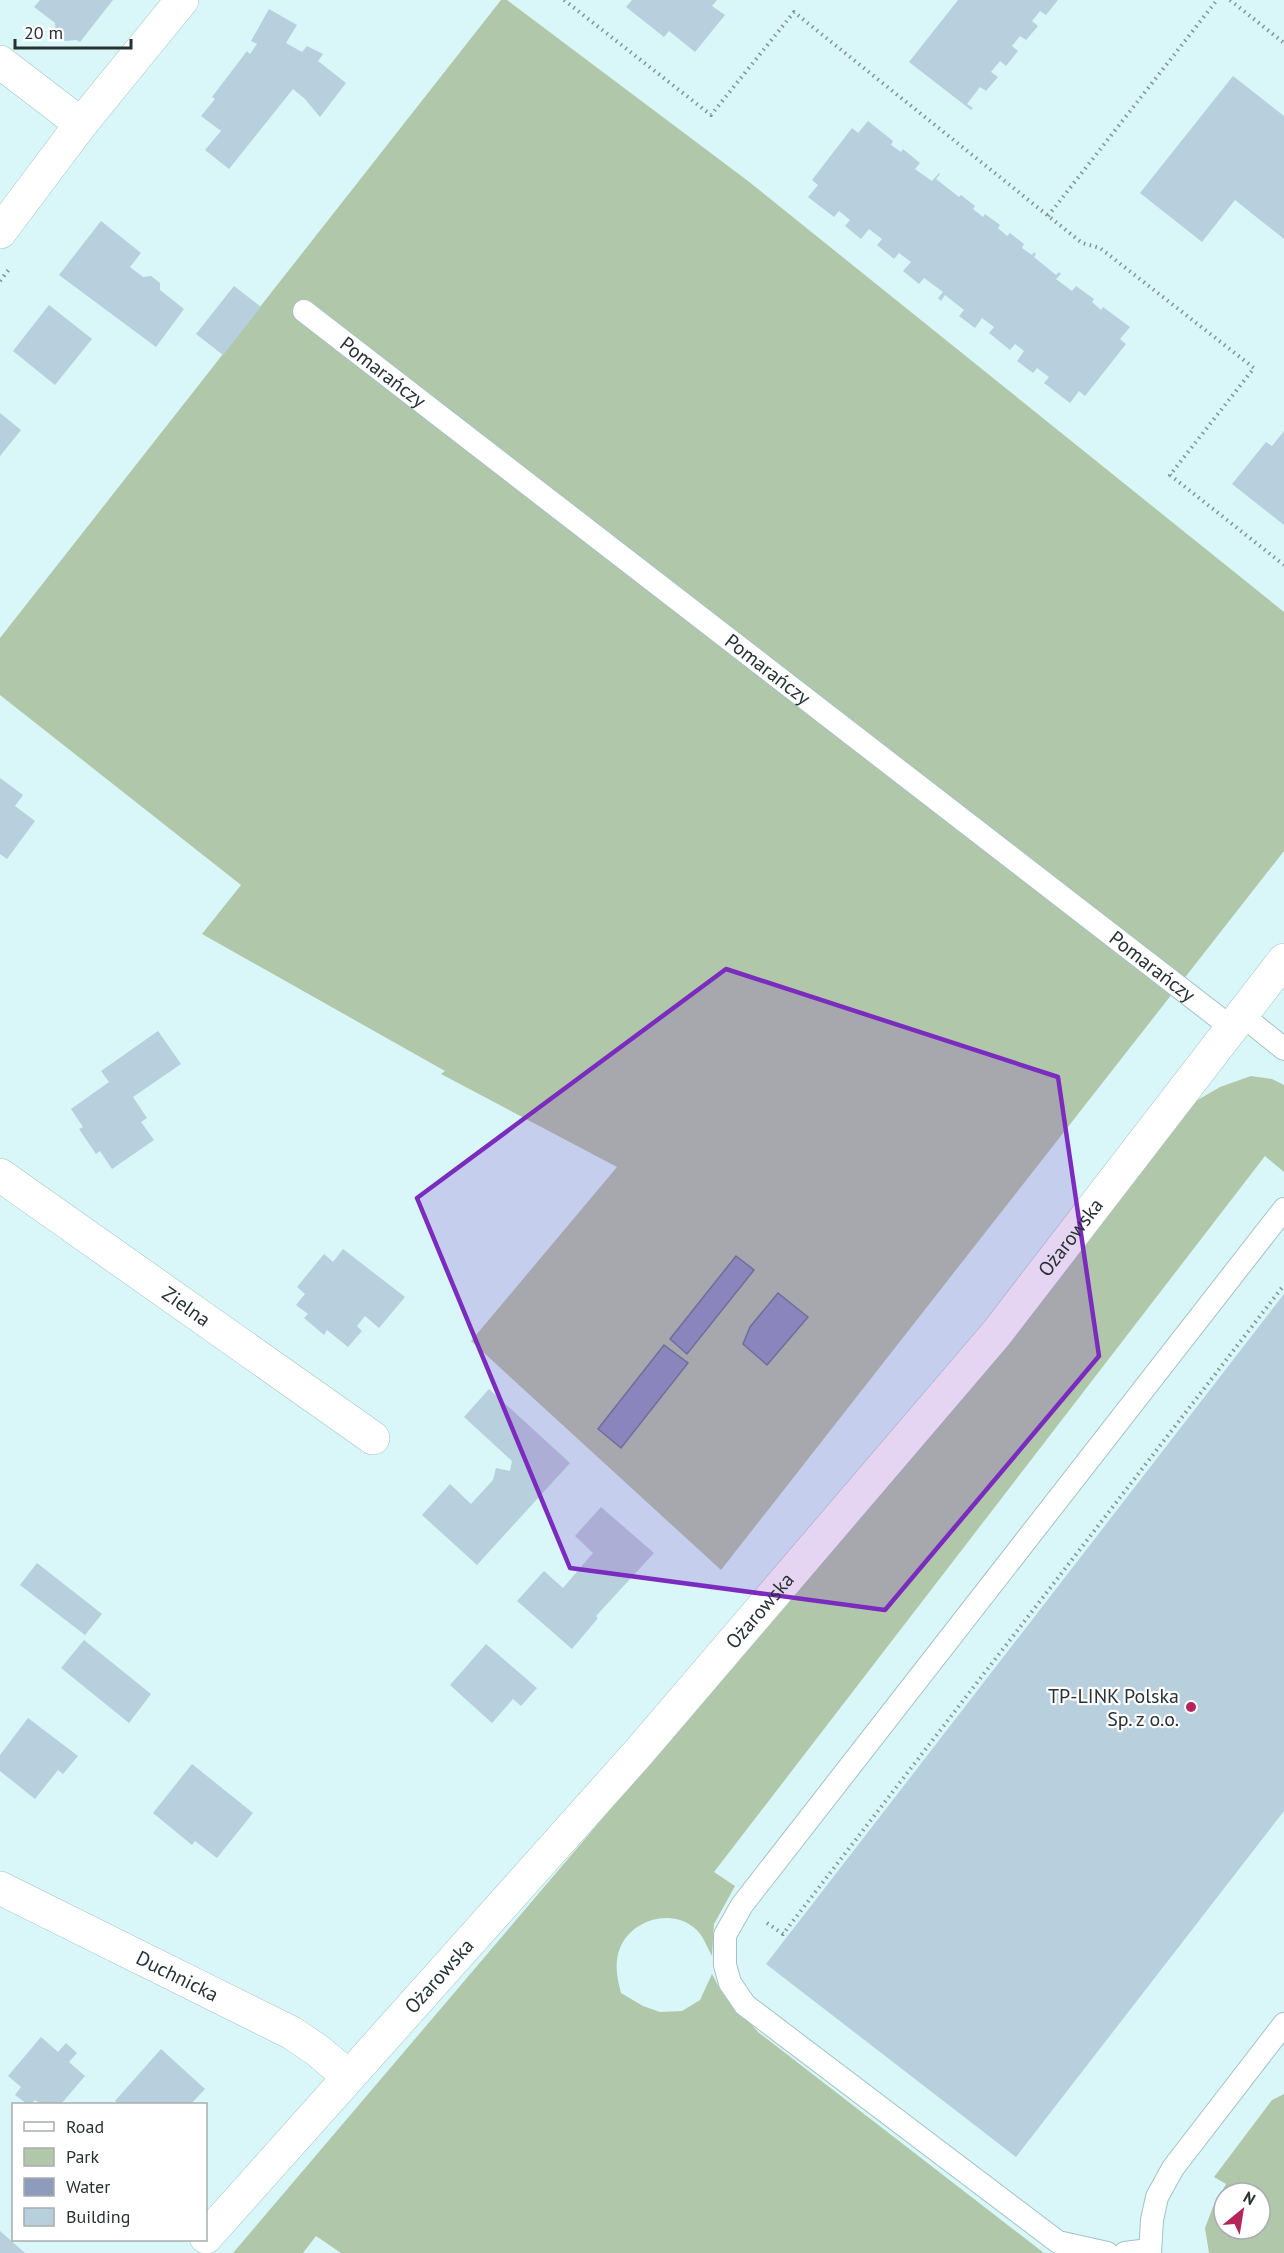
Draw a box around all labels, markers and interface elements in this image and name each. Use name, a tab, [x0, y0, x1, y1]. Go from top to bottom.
scale bar	[15, 12, 130, 50]
text: 20 m	[24, 21, 63, 44]
street label: Pomarańczy	[335, 331, 432, 414]
street label: Pomarańczy	[719, 628, 816, 711]
street label: Pomarańczy	[1104, 925, 1201, 1008]
street label: Ożarowska	[1032, 1193, 1109, 1282]
street label: Zielna	[157, 1280, 216, 1332]
street label: Ożarowska	[720, 1567, 799, 1654]
place label: TP-LINK Polska Sp. z o.o.	[1048, 1683, 1179, 1732]
marker: TP-LINK Polska Sp. z o.o.	[1184, 1700, 1198, 1714]
street label: Ożarowska	[399, 1933, 479, 2019]
street label: Duchnicka	[132, 1945, 223, 2007]
legend	[12, 2103, 207, 2241]
text: Road	[66, 2115, 104, 2138]
text: Park	[66, 2145, 99, 2168]
text: Water	[66, 2175, 110, 2198]
north arrow	[1212, 2181, 1272, 2241]
text: N	[1240, 2187, 1259, 2209]
text: Building	[66, 2205, 130, 2228]

